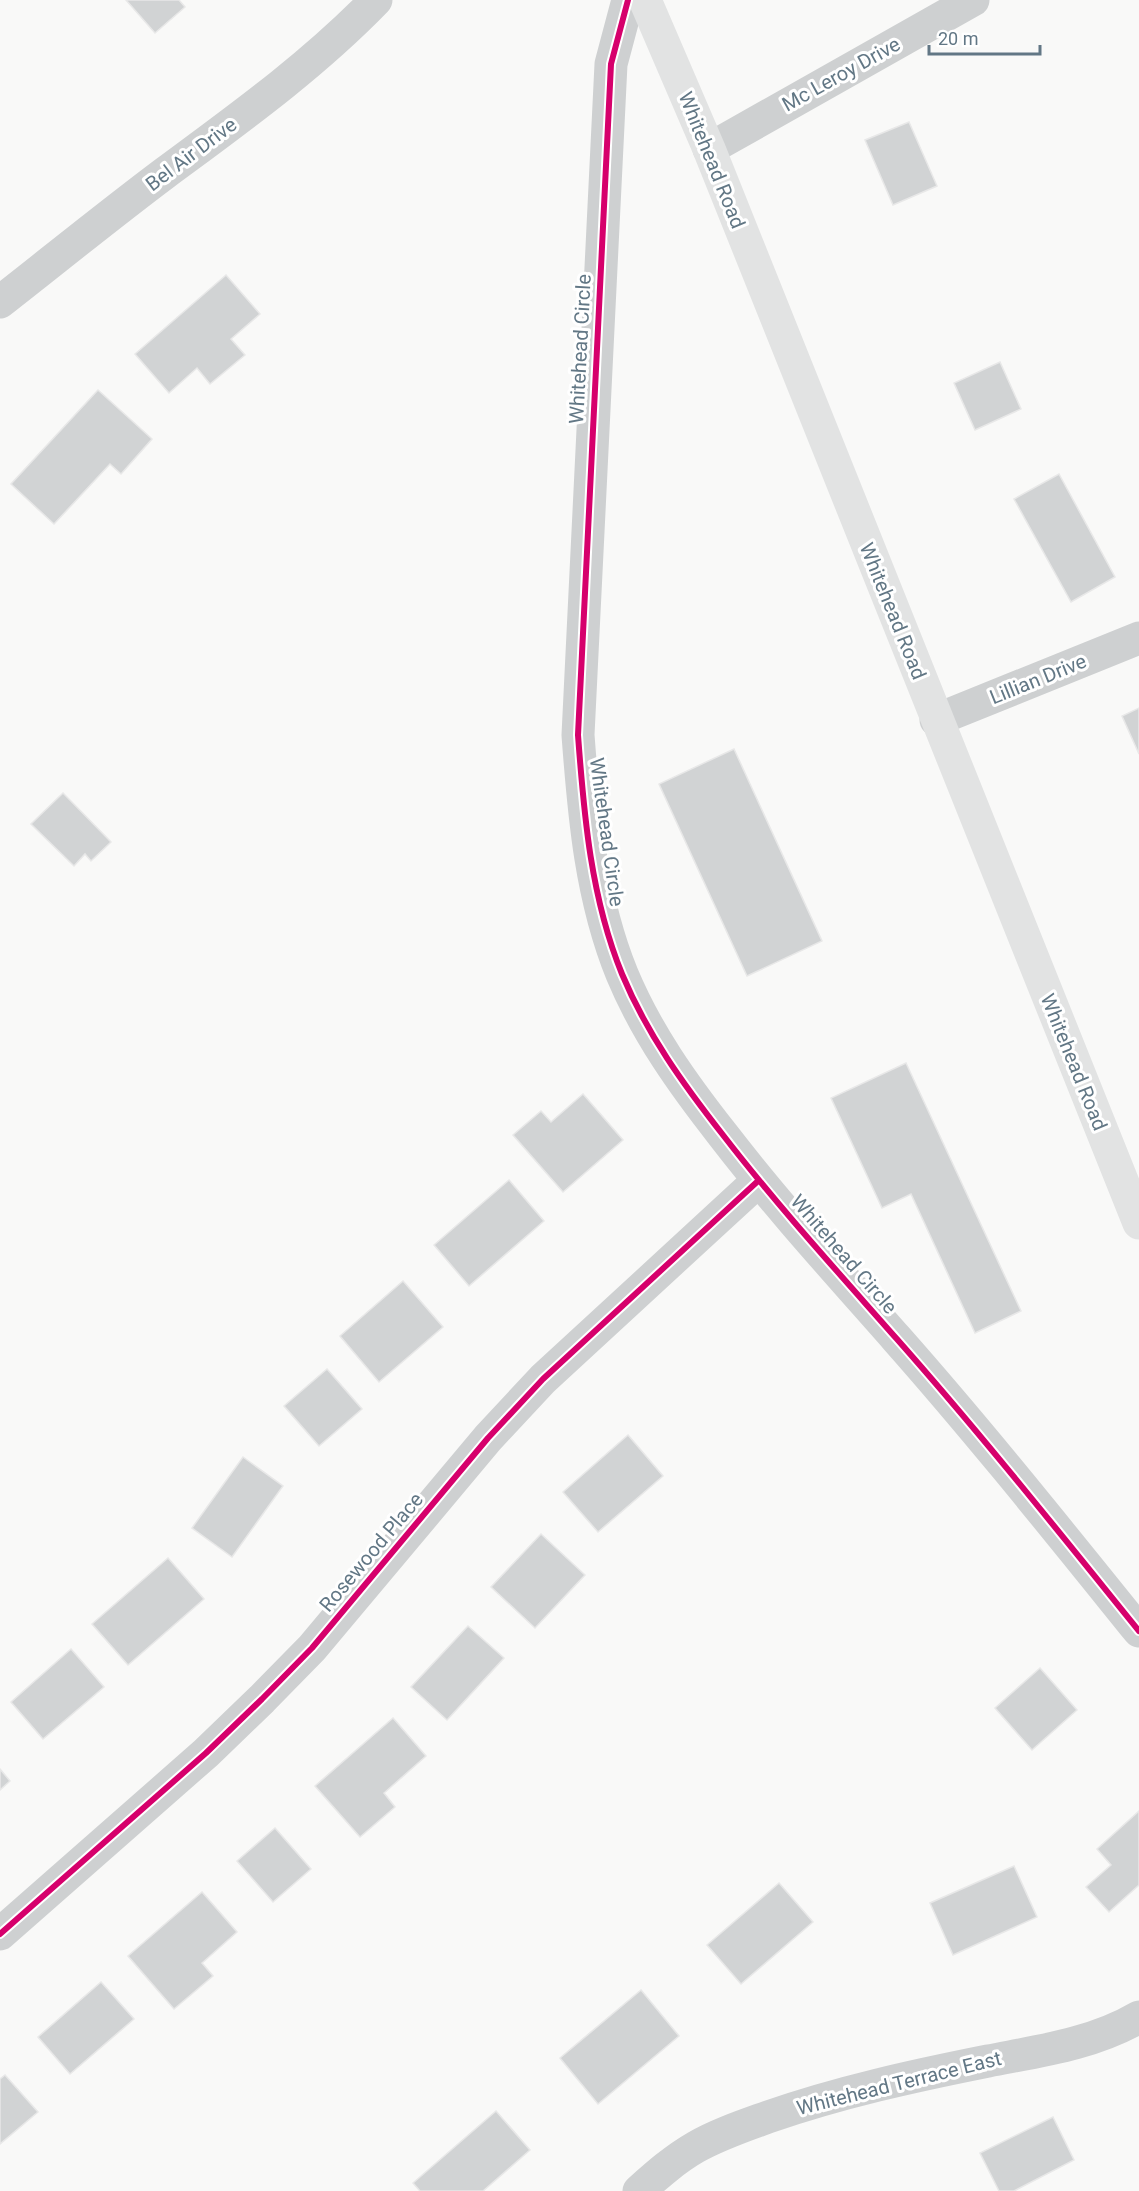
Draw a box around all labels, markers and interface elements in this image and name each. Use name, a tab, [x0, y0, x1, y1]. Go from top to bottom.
scale bar	[929, 18, 1040, 56]
text: 20 m	[938, 28, 978, 49]
street label: Mc Leroy Drive	[778, 32, 904, 116]
street label: Whitehead Road	[674, 88, 750, 232]
street label: Bel Air Drive	[141, 112, 241, 196]
street label: Whitehead Circle	[564, 274, 596, 424]
street label: Whitehead Road	[855, 539, 931, 683]
street label: Lillian Drive	[986, 649, 1090, 709]
street label: Whitehead Circle	[585, 756, 629, 908]
street label: Whitehead Road	[1036, 990, 1112, 1134]
street label: Whitehead Circle	[786, 1190, 902, 1318]
street label: Rosewood Place	[314, 1488, 428, 1616]
street label: Whitehead Terrace East	[794, 2046, 1004, 2120]

